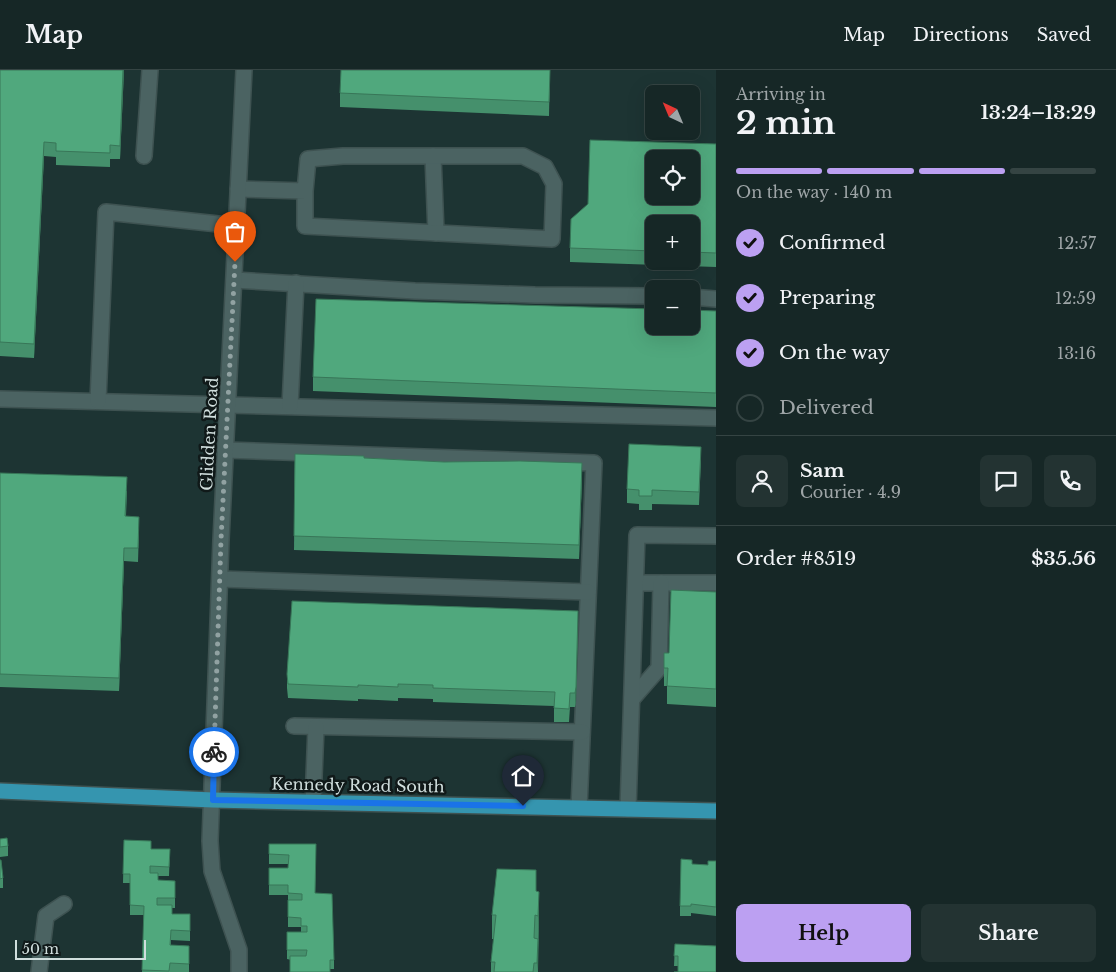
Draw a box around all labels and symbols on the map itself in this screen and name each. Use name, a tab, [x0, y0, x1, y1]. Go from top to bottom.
north arrow	[645, 85, 700, 140]
pin	[214, 211, 256, 262]
street label: Glidden Road	[196, 377, 222, 491]
courier	[189, 727, 239, 777]
pin	[502, 755, 544, 806]
street label: Kennedy Road South	[271, 773, 445, 797]
scale bar	[15, 937, 146, 960]

